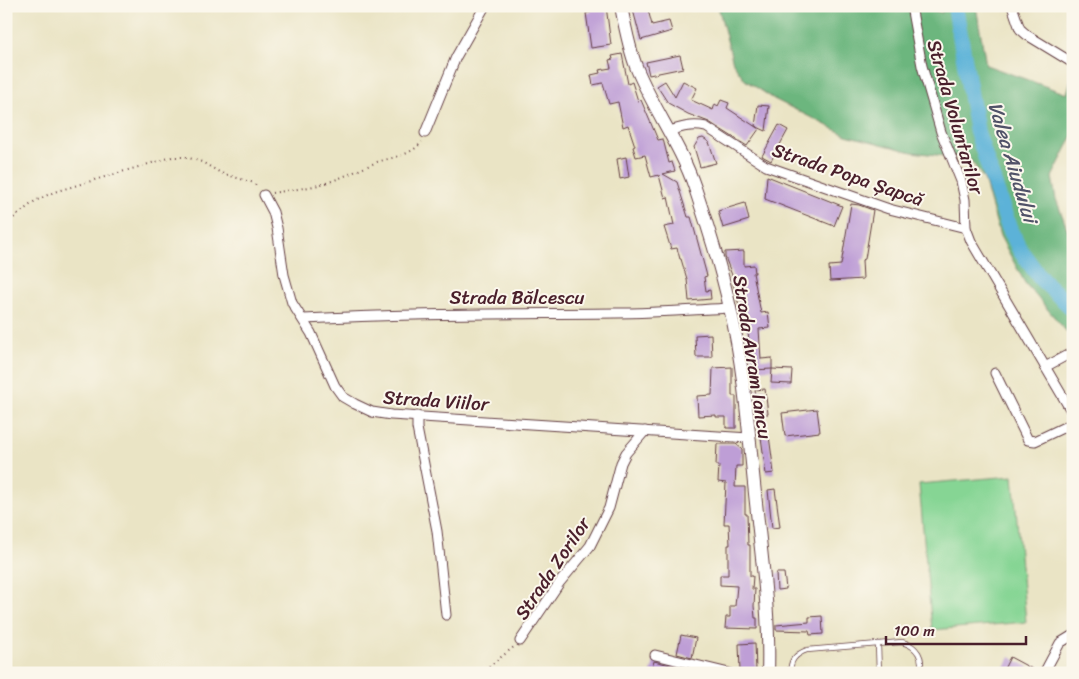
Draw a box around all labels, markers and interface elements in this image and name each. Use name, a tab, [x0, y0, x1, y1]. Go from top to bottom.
street label: Strada Voluntarilor	[918, 36, 994, 200]
water label: Valea Aiudului	[978, 98, 1049, 231]
street label: Strada Popa Șapcă	[768, 133, 929, 216]
street label: Strada Avram Iancu	[723, 273, 782, 441]
street label: Strada Bălcescu	[449, 281, 585, 314]
street label: Strada Viilor	[382, 380, 491, 421]
street label: Strada Zorilor	[506, 509, 600, 627]
scale bar	[886, 614, 1026, 646]
text: 100 m	[894, 618, 935, 644]

